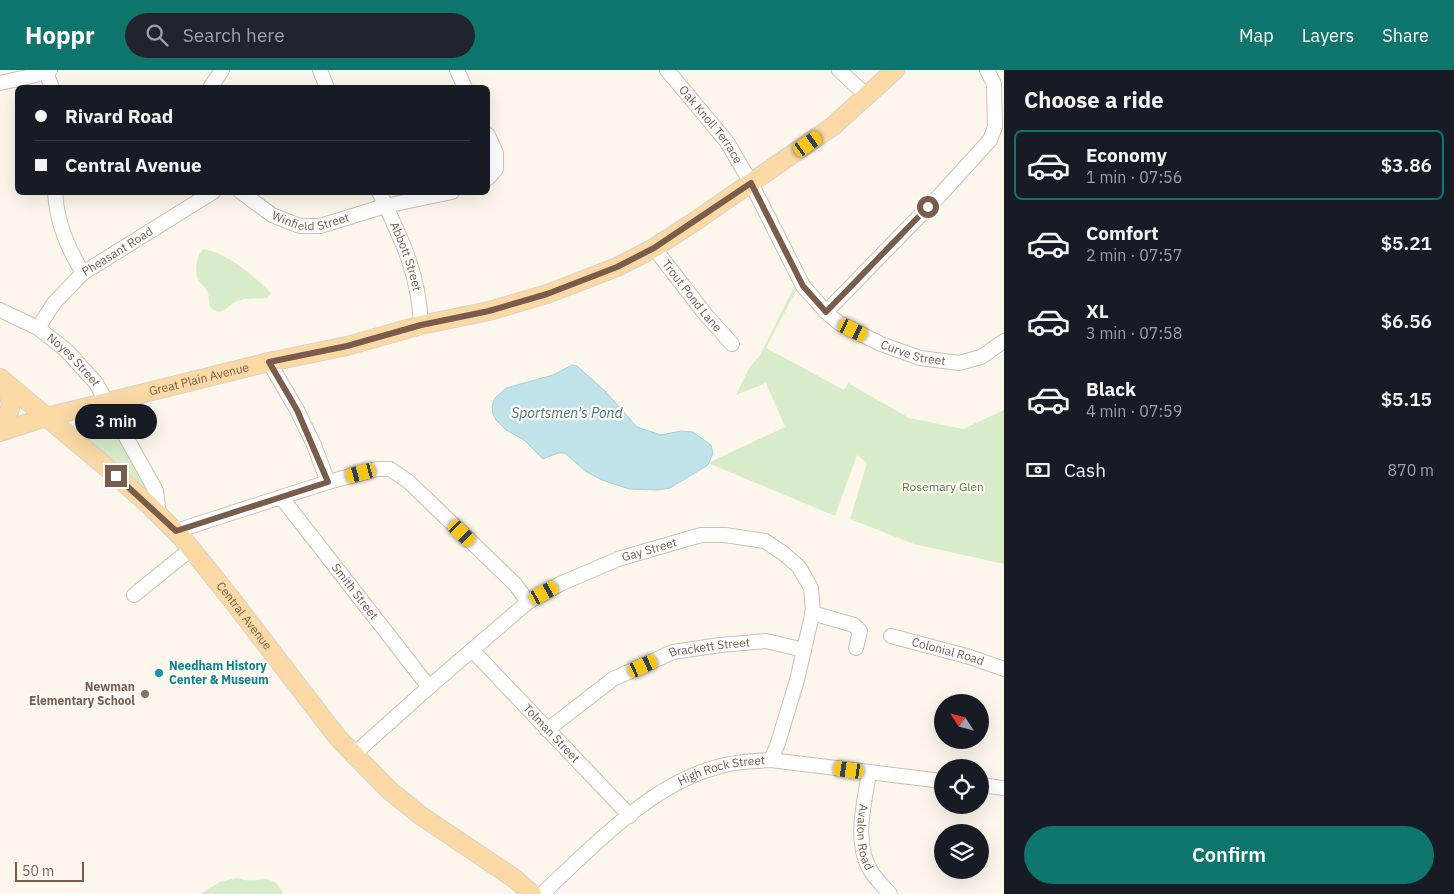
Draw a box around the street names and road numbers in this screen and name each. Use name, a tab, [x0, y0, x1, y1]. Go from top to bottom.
street label: Oak Knoll Terrace	[676, 82, 746, 166]
street label: Winfield Street	[270, 208, 351, 233]
street label: Abbott Street	[387, 219, 425, 292]
street label: Pheasant Road	[79, 223, 156, 279]
street label: Trout Pond Lane	[659, 257, 726, 335]
street label: Noyes Street	[44, 330, 104, 389]
street label: Curve Street	[879, 337, 947, 368]
street label: Great Plain Avenue	[147, 359, 251, 399]
street label: Gay Street	[620, 534, 678, 565]
street label: Smith Street	[329, 560, 382, 623]
street label: Central Avenue	[213, 578, 276, 653]
street label: Brackett Street	[666, 634, 751, 660]
street label: Colonial Road	[910, 634, 986, 668]
street label: Tolman Street	[520, 700, 583, 766]
street label: High Rock Street	[675, 752, 765, 788]
street label: Avalon Road	[854, 803, 877, 873]

